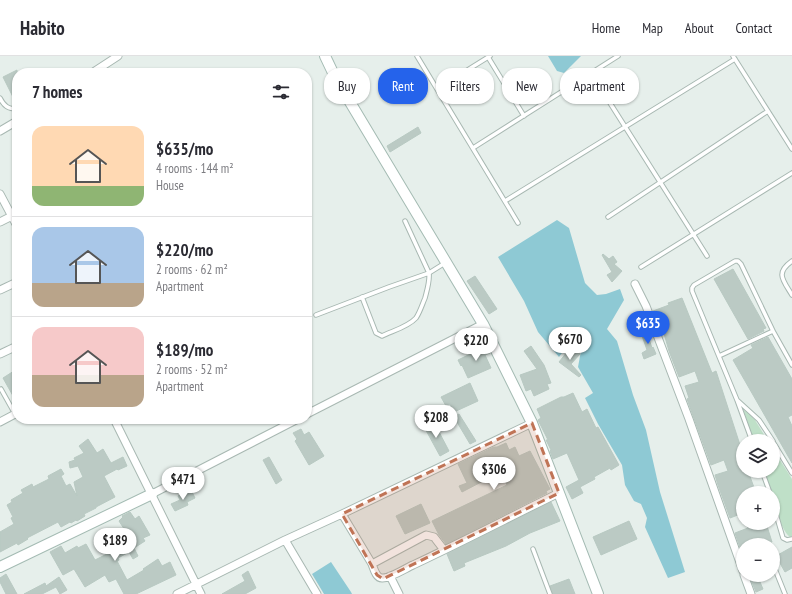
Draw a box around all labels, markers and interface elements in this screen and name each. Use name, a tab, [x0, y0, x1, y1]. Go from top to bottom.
text: Habito	[20, 16, 65, 40]
text: Home	[592, 19, 620, 37]
text: Map	[642, 19, 663, 37]
text: About	[685, 19, 714, 37]
text: Contact	[736, 19, 772, 37]
chip: Buy	[324, 68, 370, 104]
chip: Rent	[378, 68, 428, 104]
chip: Filters	[436, 68, 494, 104]
chip: New	[502, 68, 552, 104]
chip: Apartment	[560, 68, 639, 104]
text: 7 homes	[32, 81, 83, 103]
icon: filters	[270, 81, 292, 103]
text: $635/mo	[156, 138, 213, 160]
icon: home	[64, 142, 112, 190]
text: 4 rooms · 144 m²	[156, 160, 234, 177]
text: House	[156, 177, 184, 194]
text: $220/mo	[156, 239, 213, 261]
icon: home	[64, 243, 112, 291]
text: 2 rooms · 62 m²	[156, 261, 228, 278]
text: Apartment	[156, 278, 204, 295]
pin: $635	[624, 311, 672, 345]
text: $635	[636, 315, 660, 332]
pin: $670	[546, 327, 594, 361]
pin: $220	[452, 328, 500, 362]
text: $670	[558, 331, 582, 348]
text: $220	[464, 332, 488, 349]
text: $189/mo	[156, 339, 213, 361]
icon: home	[64, 343, 112, 391]
text: 2 rooms · 52 m²	[156, 361, 228, 378]
text: Apartment	[156, 378, 204, 395]
pin: $208	[412, 405, 460, 439]
text: $208	[424, 409, 448, 426]
map controls	[736, 434, 780, 582]
button: layers	[736, 434, 780, 478]
pin: $306	[470, 457, 518, 491]
text: $306	[482, 461, 506, 478]
pin: $471	[159, 467, 207, 501]
text: $471	[171, 471, 195, 488]
button: +	[736, 486, 780, 530]
pin: $189	[91, 528, 139, 562]
text: $189	[103, 532, 127, 549]
button: −	[736, 538, 780, 582]

